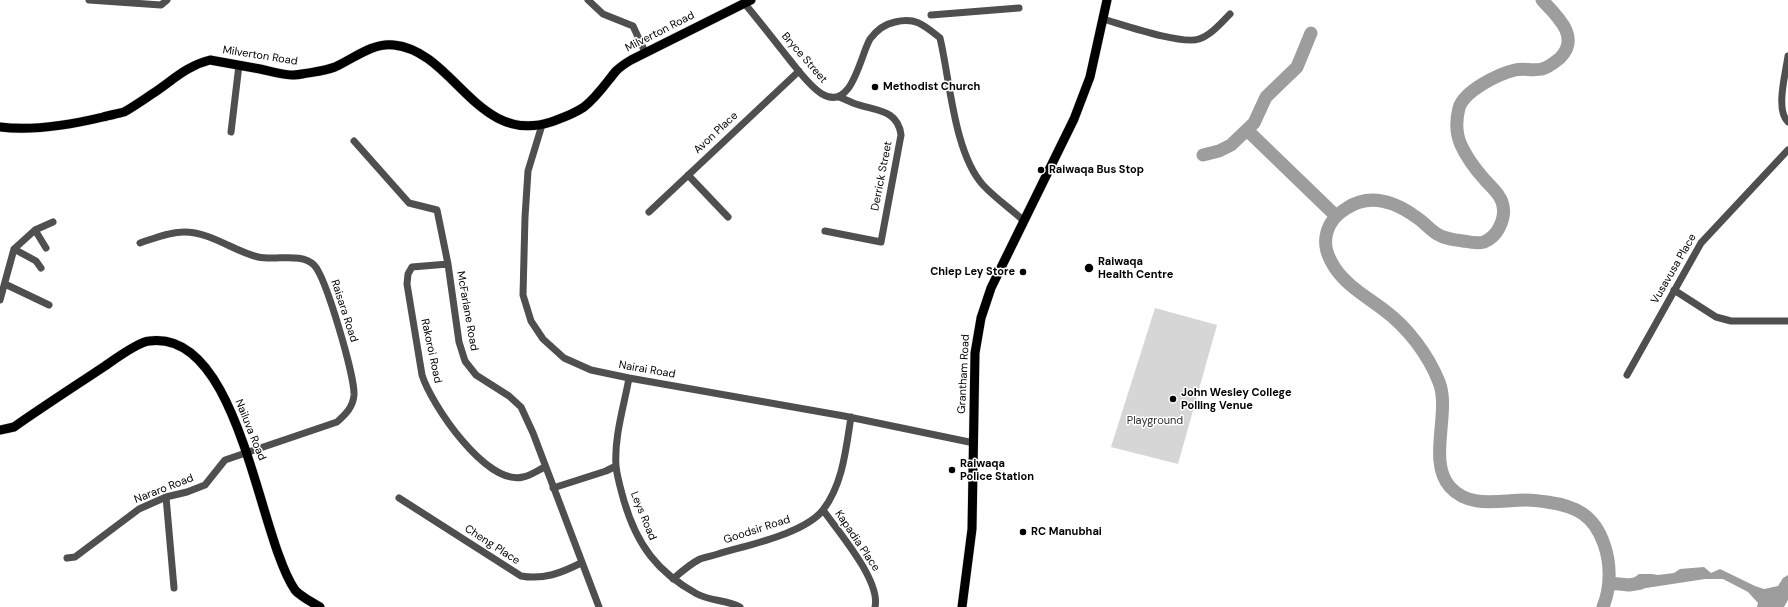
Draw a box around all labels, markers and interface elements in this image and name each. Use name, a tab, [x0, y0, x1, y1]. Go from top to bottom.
street label: Milverton Road	[623, 9, 697, 55]
street label: Bryce Street	[778, 30, 830, 86]
street label: Milverton Road	[222, 44, 298, 68]
place label: Methodist Church	[883, 80, 980, 94]
marker: Methodist Church	[870, 82, 880, 92]
street label: Avon Place	[691, 109, 741, 157]
street label: Derrick Street	[869, 140, 895, 212]
place label: Raiwaqa Bus Stop	[1049, 163, 1144, 177]
marker: Raiwaqa Bus Stop	[1036, 165, 1046, 175]
street label: Vusavusa Place	[1649, 232, 1699, 306]
place label: Raiwaqa Health Centre	[1098, 255, 1173, 281]
marker: Raiwaqa Health Centre	[1083, 262, 1095, 274]
place label: Chiep Ley Store	[930, 265, 1015, 279]
marker: Chiep Ley Store	[1018, 267, 1028, 277]
street label: McFarlane Road	[453, 270, 481, 352]
street label: Raisara Road	[328, 278, 360, 344]
street label: Rakoroi Road	[418, 318, 444, 384]
street label: Grantham Road	[955, 334, 973, 414]
street label: Nairai Road	[618, 359, 676, 381]
place label: John Wesley College Polling Venue	[1181, 386, 1292, 412]
marker: John Wesley College Polling Venue	[1168, 394, 1178, 404]
street label: Nailuva Road	[232, 397, 268, 463]
park label: Playground	[1127, 414, 1183, 428]
place label: Raiwaqa Police Station	[960, 457, 1034, 483]
marker: Raiwaqa Police Station	[947, 465, 957, 475]
street label: Nararo Road	[132, 472, 196, 506]
street label: Leys Road	[627, 490, 659, 542]
street label: Kapadia Place	[832, 508, 882, 574]
street label: Goodsir Road	[722, 513, 792, 547]
street label: Cheng Place	[462, 522, 522, 568]
place label: RC Manubhai	[1031, 525, 1102, 539]
marker: RC Manubhai	[1018, 527, 1028, 537]

